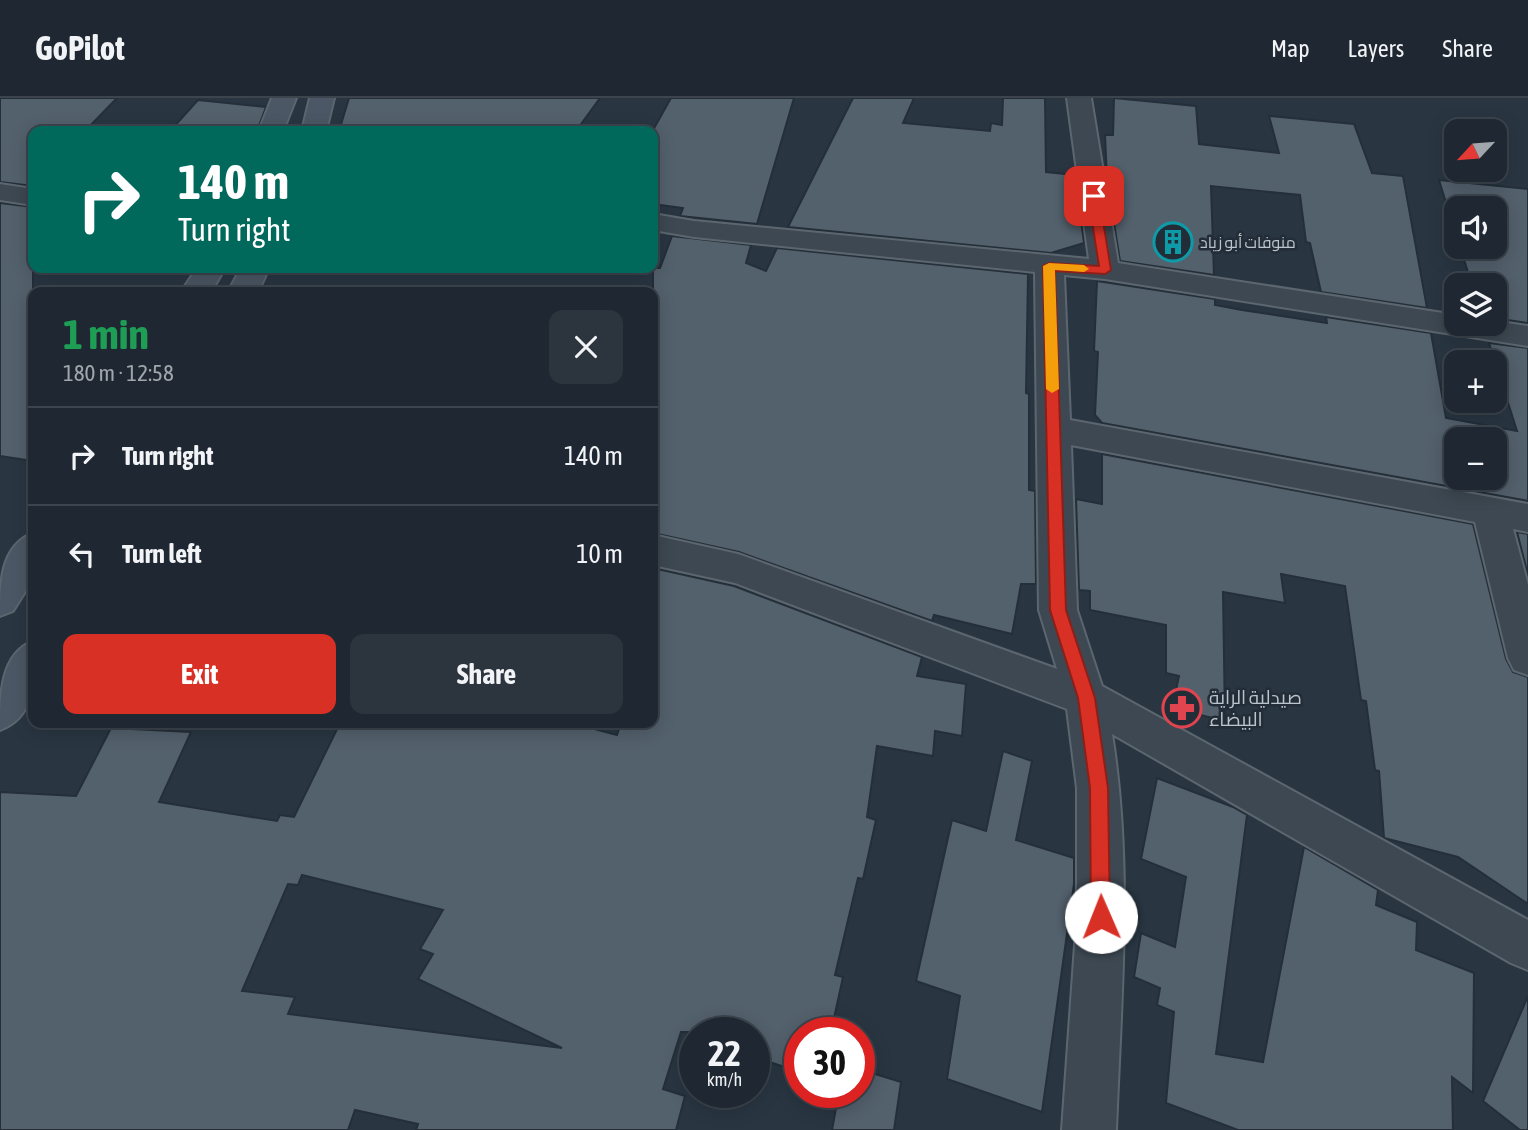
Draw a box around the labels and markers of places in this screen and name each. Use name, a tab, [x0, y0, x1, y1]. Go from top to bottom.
pin	[1064, 166, 1124, 226]
building icon: منوفات أبو زياد	[1152, 221, 1194, 263]
place label: منوفات أبو زياد	[1200, 233, 1296, 252]
place label: صيدلية الراية البيضاء	[1209, 686, 1302, 730]
pharmacy icon: صيدلية الراية البيضاء	[1161, 687, 1203, 729]

